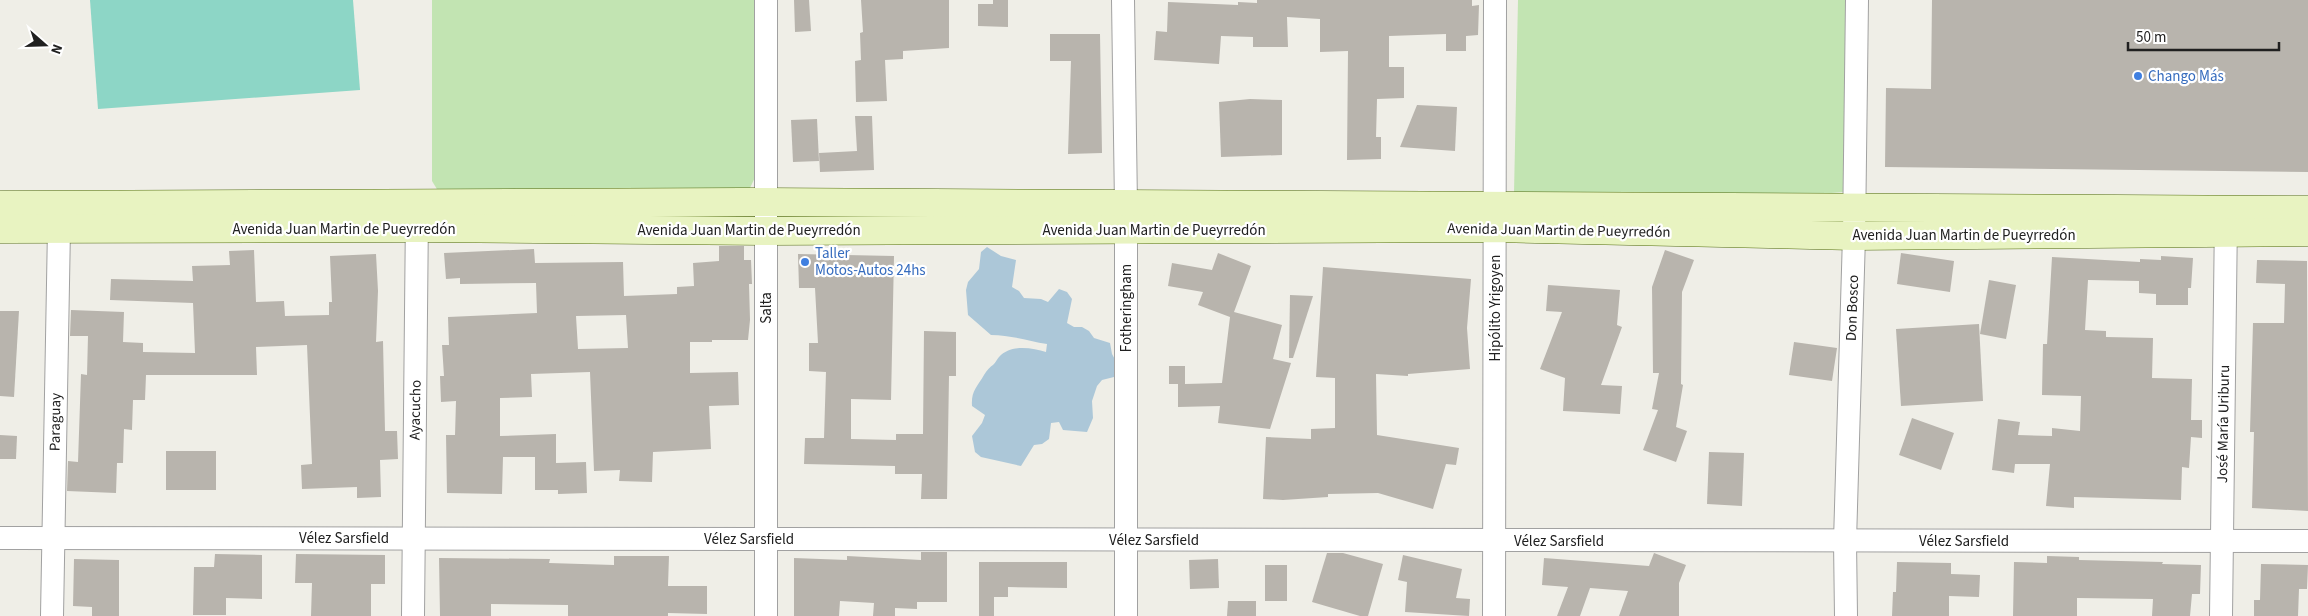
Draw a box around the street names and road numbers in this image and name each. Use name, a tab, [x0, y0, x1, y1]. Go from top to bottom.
street label: Avenida Juan Martin de Pueyrredón	[1447, 218, 1671, 243]
street label: Avenida Juan Martin de Pueyrredón	[232, 219, 456, 240]
street label: Avenida Juan Martin de Pueyrredón	[637, 220, 861, 241]
street label: Avenida Juan Martin de Pueyrredón	[1042, 220, 1266, 241]
street label: Avenida Juan Martin de Pueyrredón	[1852, 225, 2076, 246]
street label: Hipólito Yrigoyen	[1485, 255, 1506, 361]
street label: Fotheringham	[1116, 264, 1137, 352]
street label: Don Bosco	[1841, 274, 1864, 342]
street label: Salta	[756, 292, 777, 324]
street label: José María Uriburu	[2212, 365, 2235, 483]
street label: Ayacucho	[404, 380, 427, 440]
street label: Paraguay	[44, 393, 67, 451]
street label: Vélez Sarsfield	[299, 528, 389, 549]
street label: Vélez Sarsfield	[704, 529, 794, 550]
street label: Vélez Sarsfield	[1109, 530, 1199, 551]
street label: Vélez Sarsfield	[1514, 531, 1604, 552]
street label: Vélez Sarsfield	[1919, 531, 2009, 552]

